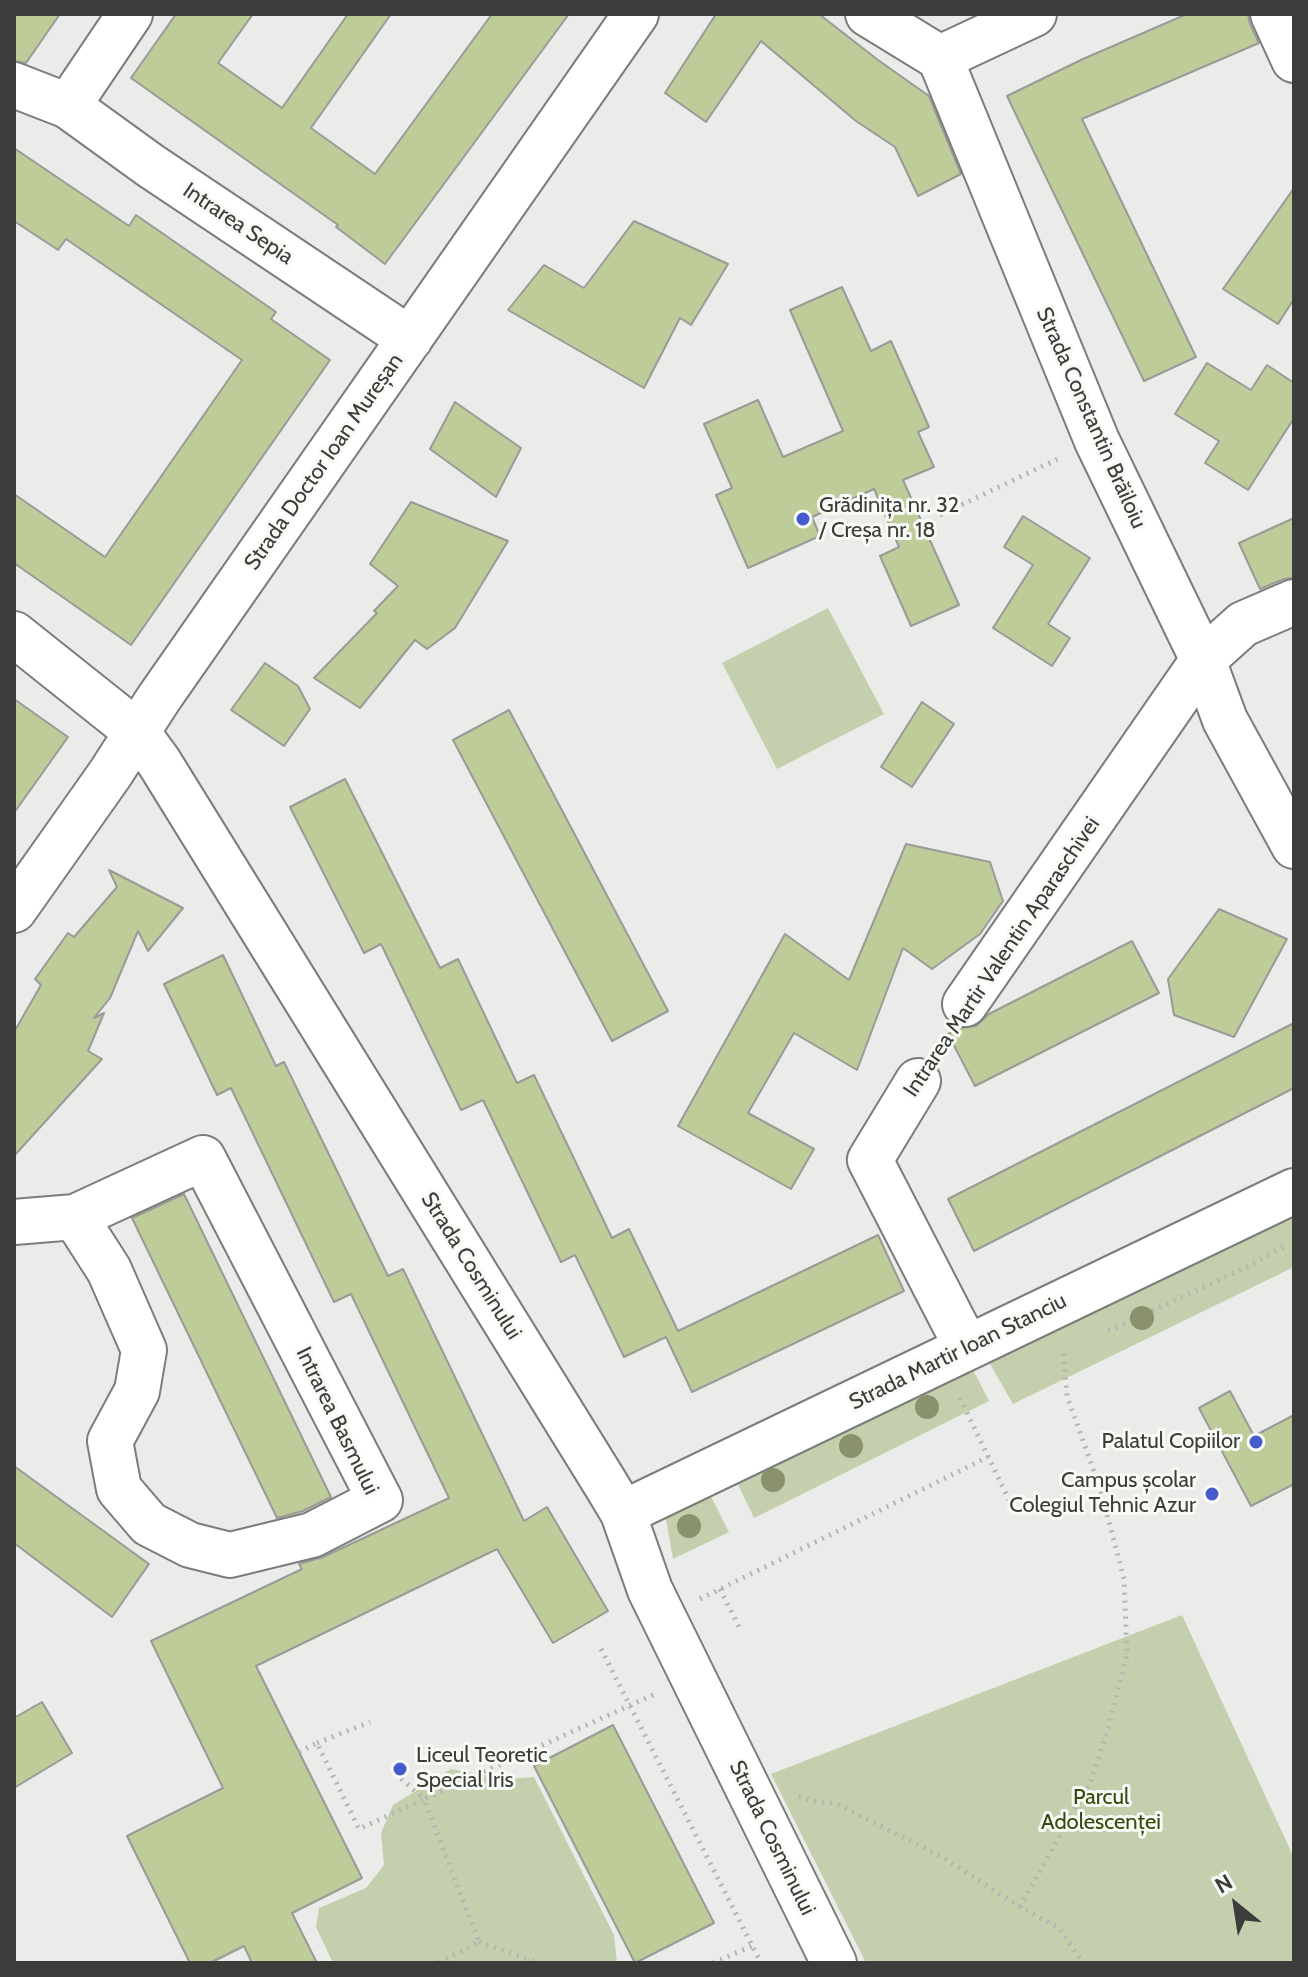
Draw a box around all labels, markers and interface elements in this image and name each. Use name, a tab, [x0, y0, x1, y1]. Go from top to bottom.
street label: Intrarea Sepia	[178, 177, 298, 271]
street label: Strada Constantin Brăiloiu	[1030, 303, 1152, 533]
street label: Strada Doctor Ioan Mureșan	[239, 349, 409, 575]
place label: Grădinița nr. 32 / Creșa nr. 18	[819, 493, 959, 544]
marker: Grădinița nr. 32 / Creșa nr. 18	[794, 510, 812, 528]
street label: Intrarea Martir Valentin Aparaschivei	[898, 812, 1106, 1102]
street label: Strada Cosminului	[415, 1188, 527, 1344]
street label: Strada Martir Ioan Stanciu	[845, 1288, 1071, 1416]
street label: Intrarea Basmului	[290, 1343, 384, 1499]
place label: Palatul Copiilor	[1101, 1429, 1240, 1455]
marker: Palatul Copiilor	[1247, 1433, 1265, 1451]
place label: Campus școlar Colegiul Tehnic Azur	[1009, 1468, 1196, 1520]
marker: Campus școlar Colegiul Tehnic Azur	[1203, 1485, 1221, 1503]
place label: Liceul Teoretic Special Iris	[416, 1743, 548, 1794]
street label: Strada Cosminului	[723, 1756, 821, 1920]
marker: Liceul Teoretic Special Iris	[391, 1760, 409, 1778]
park label: Parcul Adolescenței	[1041, 1785, 1161, 1836]
north arrow	[1196, 1865, 1276, 1945]
text: N	[1210, 1868, 1237, 1899]

